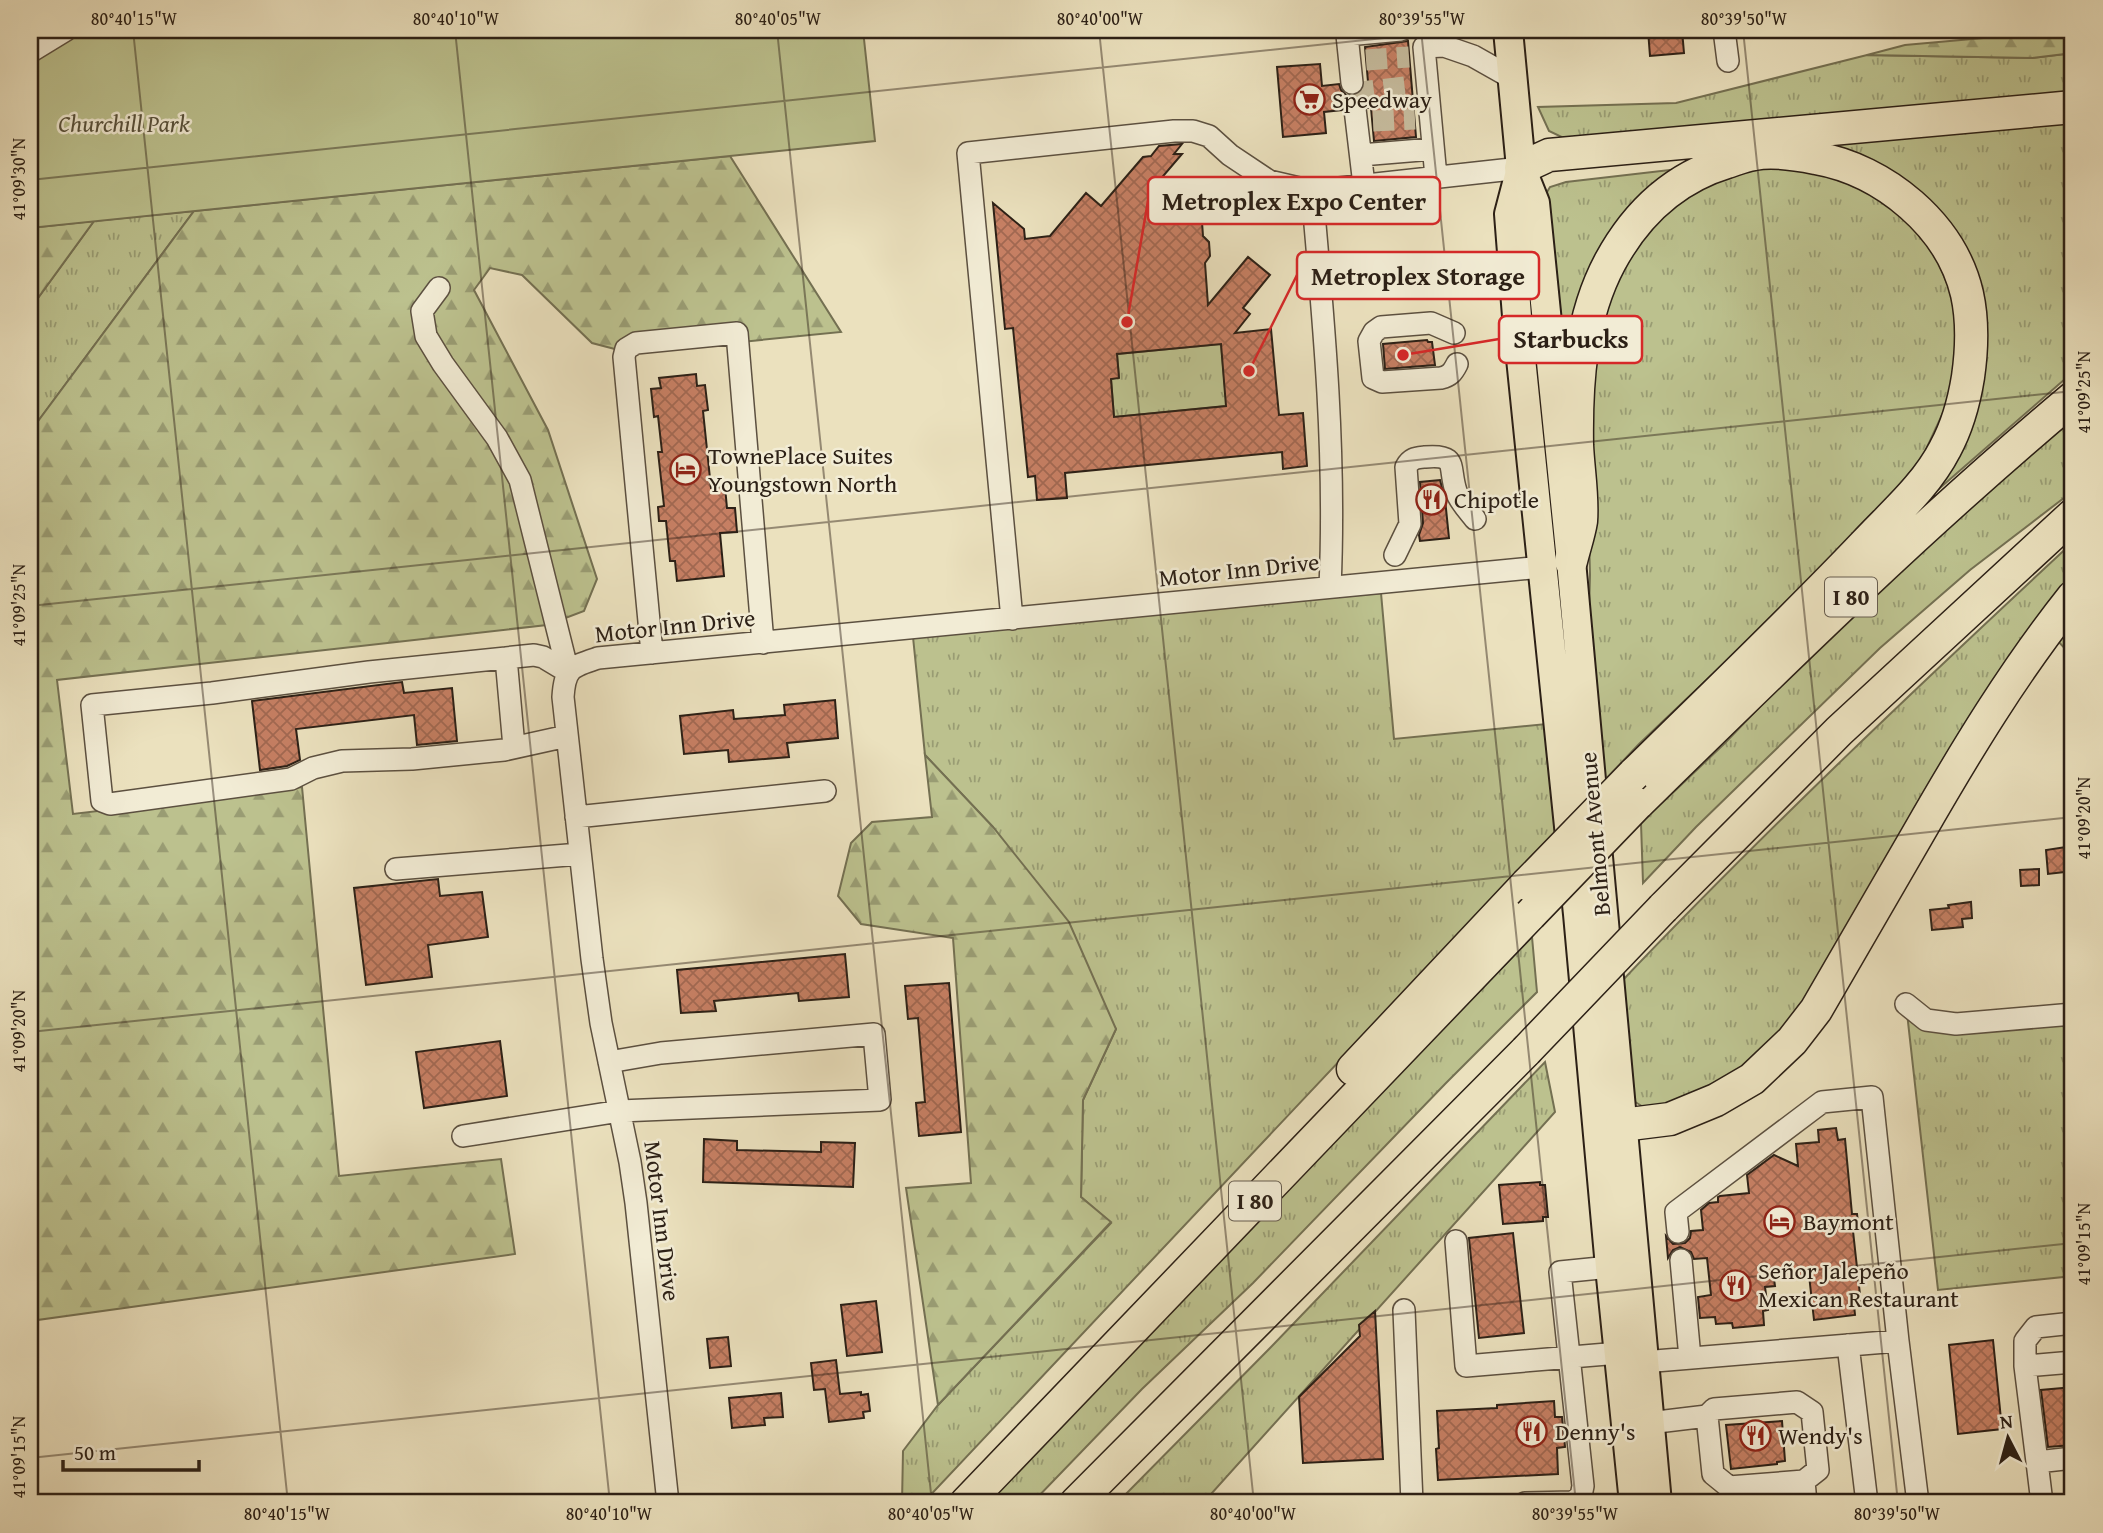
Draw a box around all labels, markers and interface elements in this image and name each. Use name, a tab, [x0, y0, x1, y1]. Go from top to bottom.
text: 80°40'15"W	[91, 5, 178, 32]
text: 80°40'10"W	[413, 5, 500, 32]
text: 80°40'05"W	[735, 5, 822, 32]
text: 80°40'00"W	[1057, 5, 1144, 32]
text: 80°39'55"W	[1379, 5, 1466, 32]
text: 80°39'50"W	[1701, 5, 1788, 32]
place label: Speedway	[1332, 82, 1432, 117]
supermarket icon: Speedway	[1292, 83, 1326, 117]
park label: Churchill Park	[58, 106, 190, 141]
text: 41°09'30"N	[5, 137, 32, 220]
callout: Metroplex Expo Center	[1148, 177, 1440, 224]
text: Metroplex Expo Center	[1162, 181, 1426, 220]
callout: Metroplex Storage	[1297, 252, 1539, 299]
text: Metroplex Storage	[1311, 256, 1525, 295]
callout: Starbucks	[1499, 316, 1642, 363]
text: Starbucks	[1513, 319, 1629, 358]
text: 41°09'25"N	[2070, 350, 2097, 433]
place label: TownePlace Suites Youngstown North	[708, 438, 898, 501]
hotel icon: TownePlace Suites Youngstown North	[668, 453, 702, 487]
place label: Chipotle	[1454, 482, 1539, 517]
restaurant icon: Chipotle	[1414, 483, 1448, 517]
street label: Motor Inn Drive	[1157, 544, 1321, 595]
text: 41°09'25"N	[5, 563, 32, 646]
road number: I 80	[1825, 578, 1877, 617]
street label: Motor Inn Drive	[593, 600, 757, 651]
street label: Belmont Avenue	[1570, 751, 1619, 917]
text: 41°09'20"N	[2070, 776, 2097, 859]
text: 41°09'20"N	[5, 989, 32, 1072]
street label: Motor Inn Drive	[635, 1139, 690, 1303]
road number: I 80	[1229, 1182, 1281, 1220]
text: 41°09'15"N	[2070, 1202, 2097, 1285]
place label: Baymont	[1803, 1204, 1894, 1239]
hotel icon: Baymont	[1763, 1205, 1797, 1239]
place label: Señor Jalepeño Mexican Restaurant	[1758, 1253, 1959, 1316]
restaurant icon: Señor Jalepeño Mexican Restaurant	[1718, 1268, 1752, 1302]
north arrow	[1974, 1404, 2044, 1474]
text: N	[1998, 1406, 2014, 1436]
place label: Denny's	[1555, 1414, 1635, 1449]
text: 41°09'15"N	[5, 1415, 32, 1498]
restaurant icon: Denny's	[1515, 1415, 1549, 1449]
place label: Wendy's	[1778, 1418, 1863, 1453]
restaurant icon: Wendy's	[1738, 1419, 1772, 1453]
scale bar	[63, 1428, 200, 1472]
text: 50 m	[74, 1437, 116, 1468]
text: 80°40'15"W	[244, 1500, 331, 1527]
text: 80°40'10"W	[566, 1500, 653, 1527]
text: 80°40'05"W	[888, 1500, 975, 1527]
text: 80°40'00"W	[1210, 1500, 1297, 1527]
text: 80°39'55"W	[1532, 1500, 1619, 1527]
text: 80°39'50"W	[1854, 1500, 1941, 1527]

